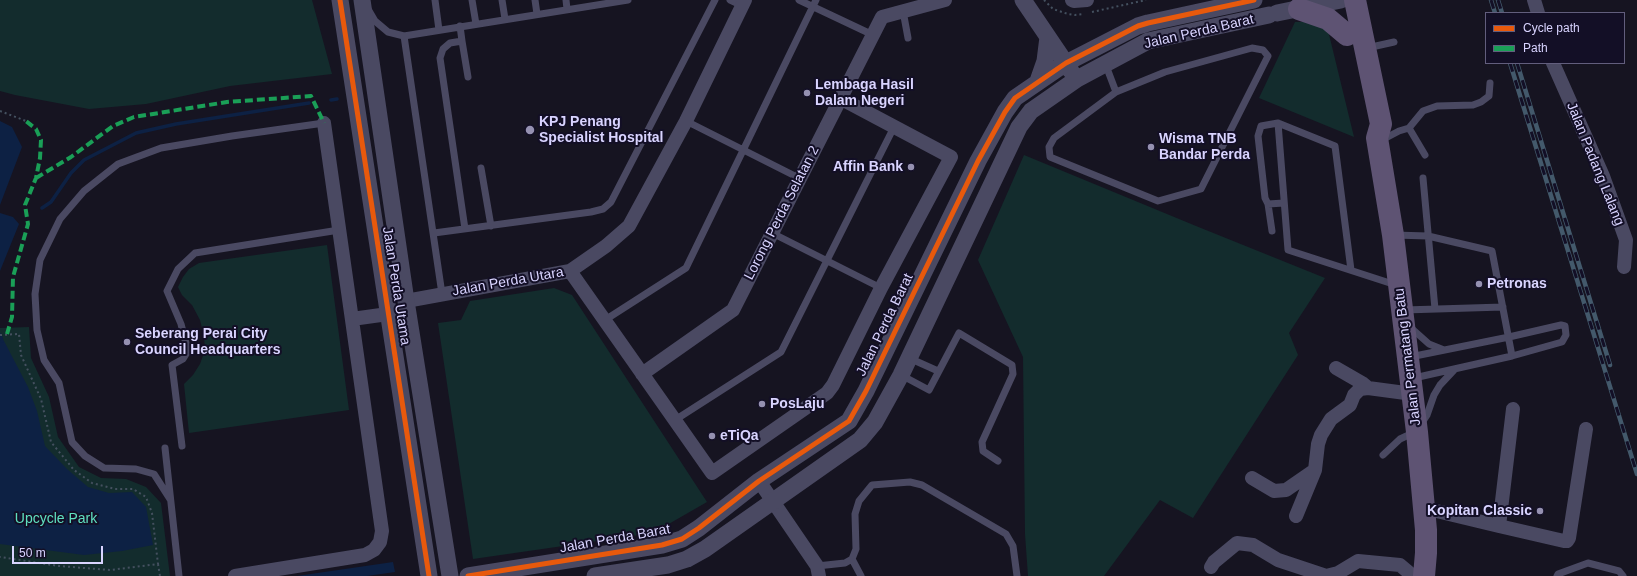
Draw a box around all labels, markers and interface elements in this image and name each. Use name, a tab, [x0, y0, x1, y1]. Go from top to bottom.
street label: Jalan Perda Barat	[1143, 11, 1255, 53]
legend	[1485, 12, 1625, 64]
text: Cycle path	[1523, 21, 1580, 35]
text: Path	[1523, 41, 1548, 55]
place label: Lembaga Hasil Dalam Negeri	[815, 77, 914, 110]
marker: Lembaga Hasil Dalam Negeri	[802, 88, 812, 98]
street label: Jalan Padang Lalang	[1563, 100, 1627, 228]
place label: KPJ Penang Specialist Hospital	[539, 114, 663, 146]
marker: KPJ Penang Specialist Hospital	[524, 124, 536, 136]
place label: Wisma TNB Bandar Perda	[1159, 131, 1250, 164]
marker: Wisma TNB Bandar Perda	[1146, 142, 1156, 152]
street label: Lorong Perda Selatan 2	[741, 143, 823, 283]
place label: Affin Bank	[833, 159, 903, 175]
marker: Affin Bank	[906, 162, 916, 172]
street label: Jalan Perda Utama	[378, 226, 414, 346]
street label: Jalan Perda Utara	[451, 264, 565, 300]
street label: Jalan Perda Barat	[853, 271, 917, 379]
place label: Petronas	[1487, 276, 1547, 292]
marker: Petronas	[1474, 279, 1484, 289]
street label: Jalan Permatang Batu	[1391, 287, 1425, 427]
place label: Seberang Perai City Council Headquarters	[135, 326, 280, 358]
marker: Seberang Perai City Council Headquarters	[122, 337, 132, 347]
place label: PosLaju	[770, 396, 824, 412]
marker: PosLaju	[757, 399, 767, 409]
place label: eTiQa	[720, 428, 759, 444]
marker: eTiQa	[707, 431, 717, 441]
place label: Kopitan Classic	[1427, 503, 1532, 519]
marker: Kopitan Classic	[1535, 506, 1545, 516]
park label: Upcycle Park	[15, 511, 97, 527]
street label: Jalan Perda Barat	[558, 521, 672, 557]
scale bar	[14, 538, 105, 564]
text: 50 m	[19, 546, 46, 560]

